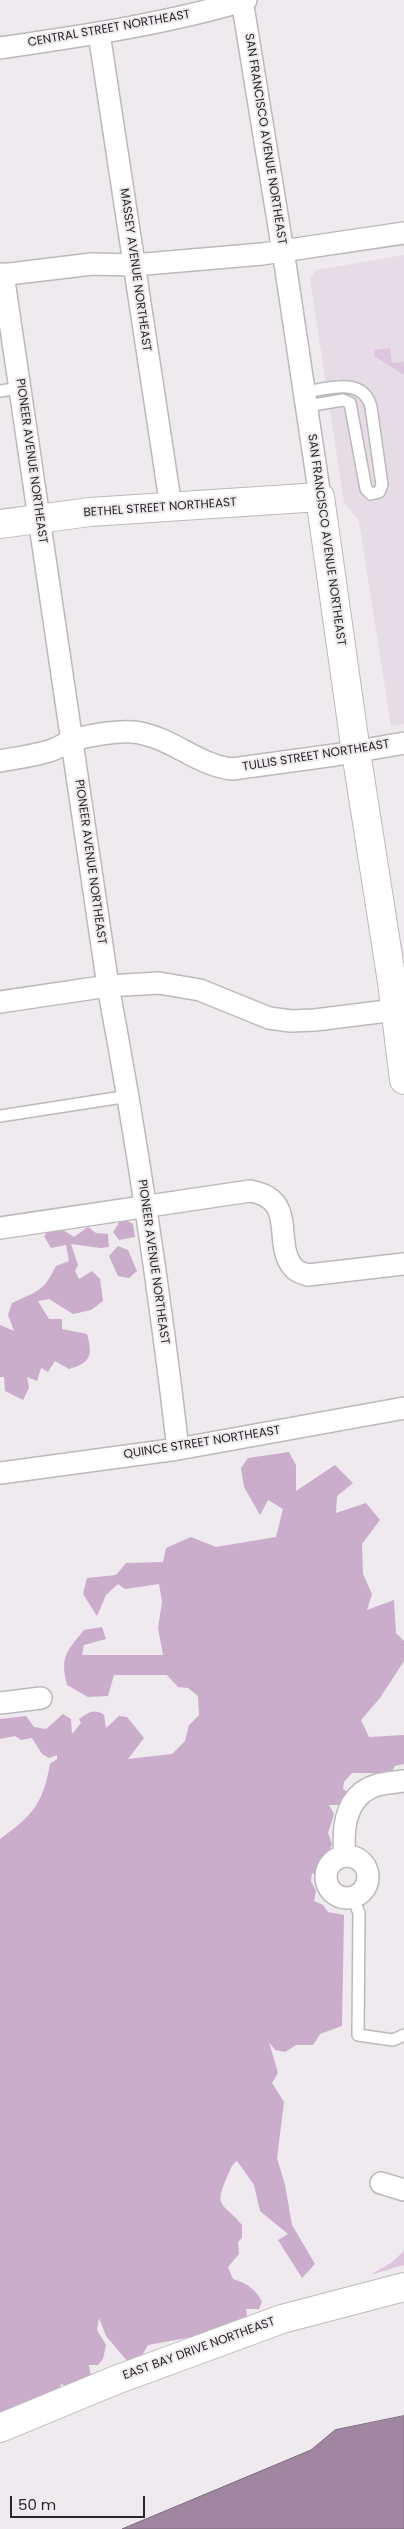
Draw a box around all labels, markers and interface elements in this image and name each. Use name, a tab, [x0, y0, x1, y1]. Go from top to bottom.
street label: CENTRAL STREET NORTHEAST	[27, 8, 191, 50]
street label: SAN FRANCISCO AVENUE NORTHEAST	[241, 32, 289, 246]
street label: MASSEY AVENUE NORTHEAST	[116, 187, 154, 353]
street label: PIONEER AVENUE NORTHEAST	[12, 378, 50, 544]
street label: SAN FRANCISCO AVENUE NORTHEAST	[304, 433, 348, 647]
street label: BETHEL STREET NORTHEAST	[83, 495, 237, 521]
street label: TULLIS STREET NORTHEAST	[241, 737, 391, 775]
street label: PIONEER AVENUE NORTHEAST	[71, 779, 109, 945]
street label: PIONEER AVENUE NORTHEAST	[134, 1179, 172, 1345]
street label: QUINCE STREET NORTHEAST	[123, 1424, 281, 1462]
street label: EAST BAY DRIVE NORTHEAST	[121, 2315, 277, 2383]
scale bar	[12, 2486, 148, 2518]
text: 50 m	[18, 2494, 56, 2515]

